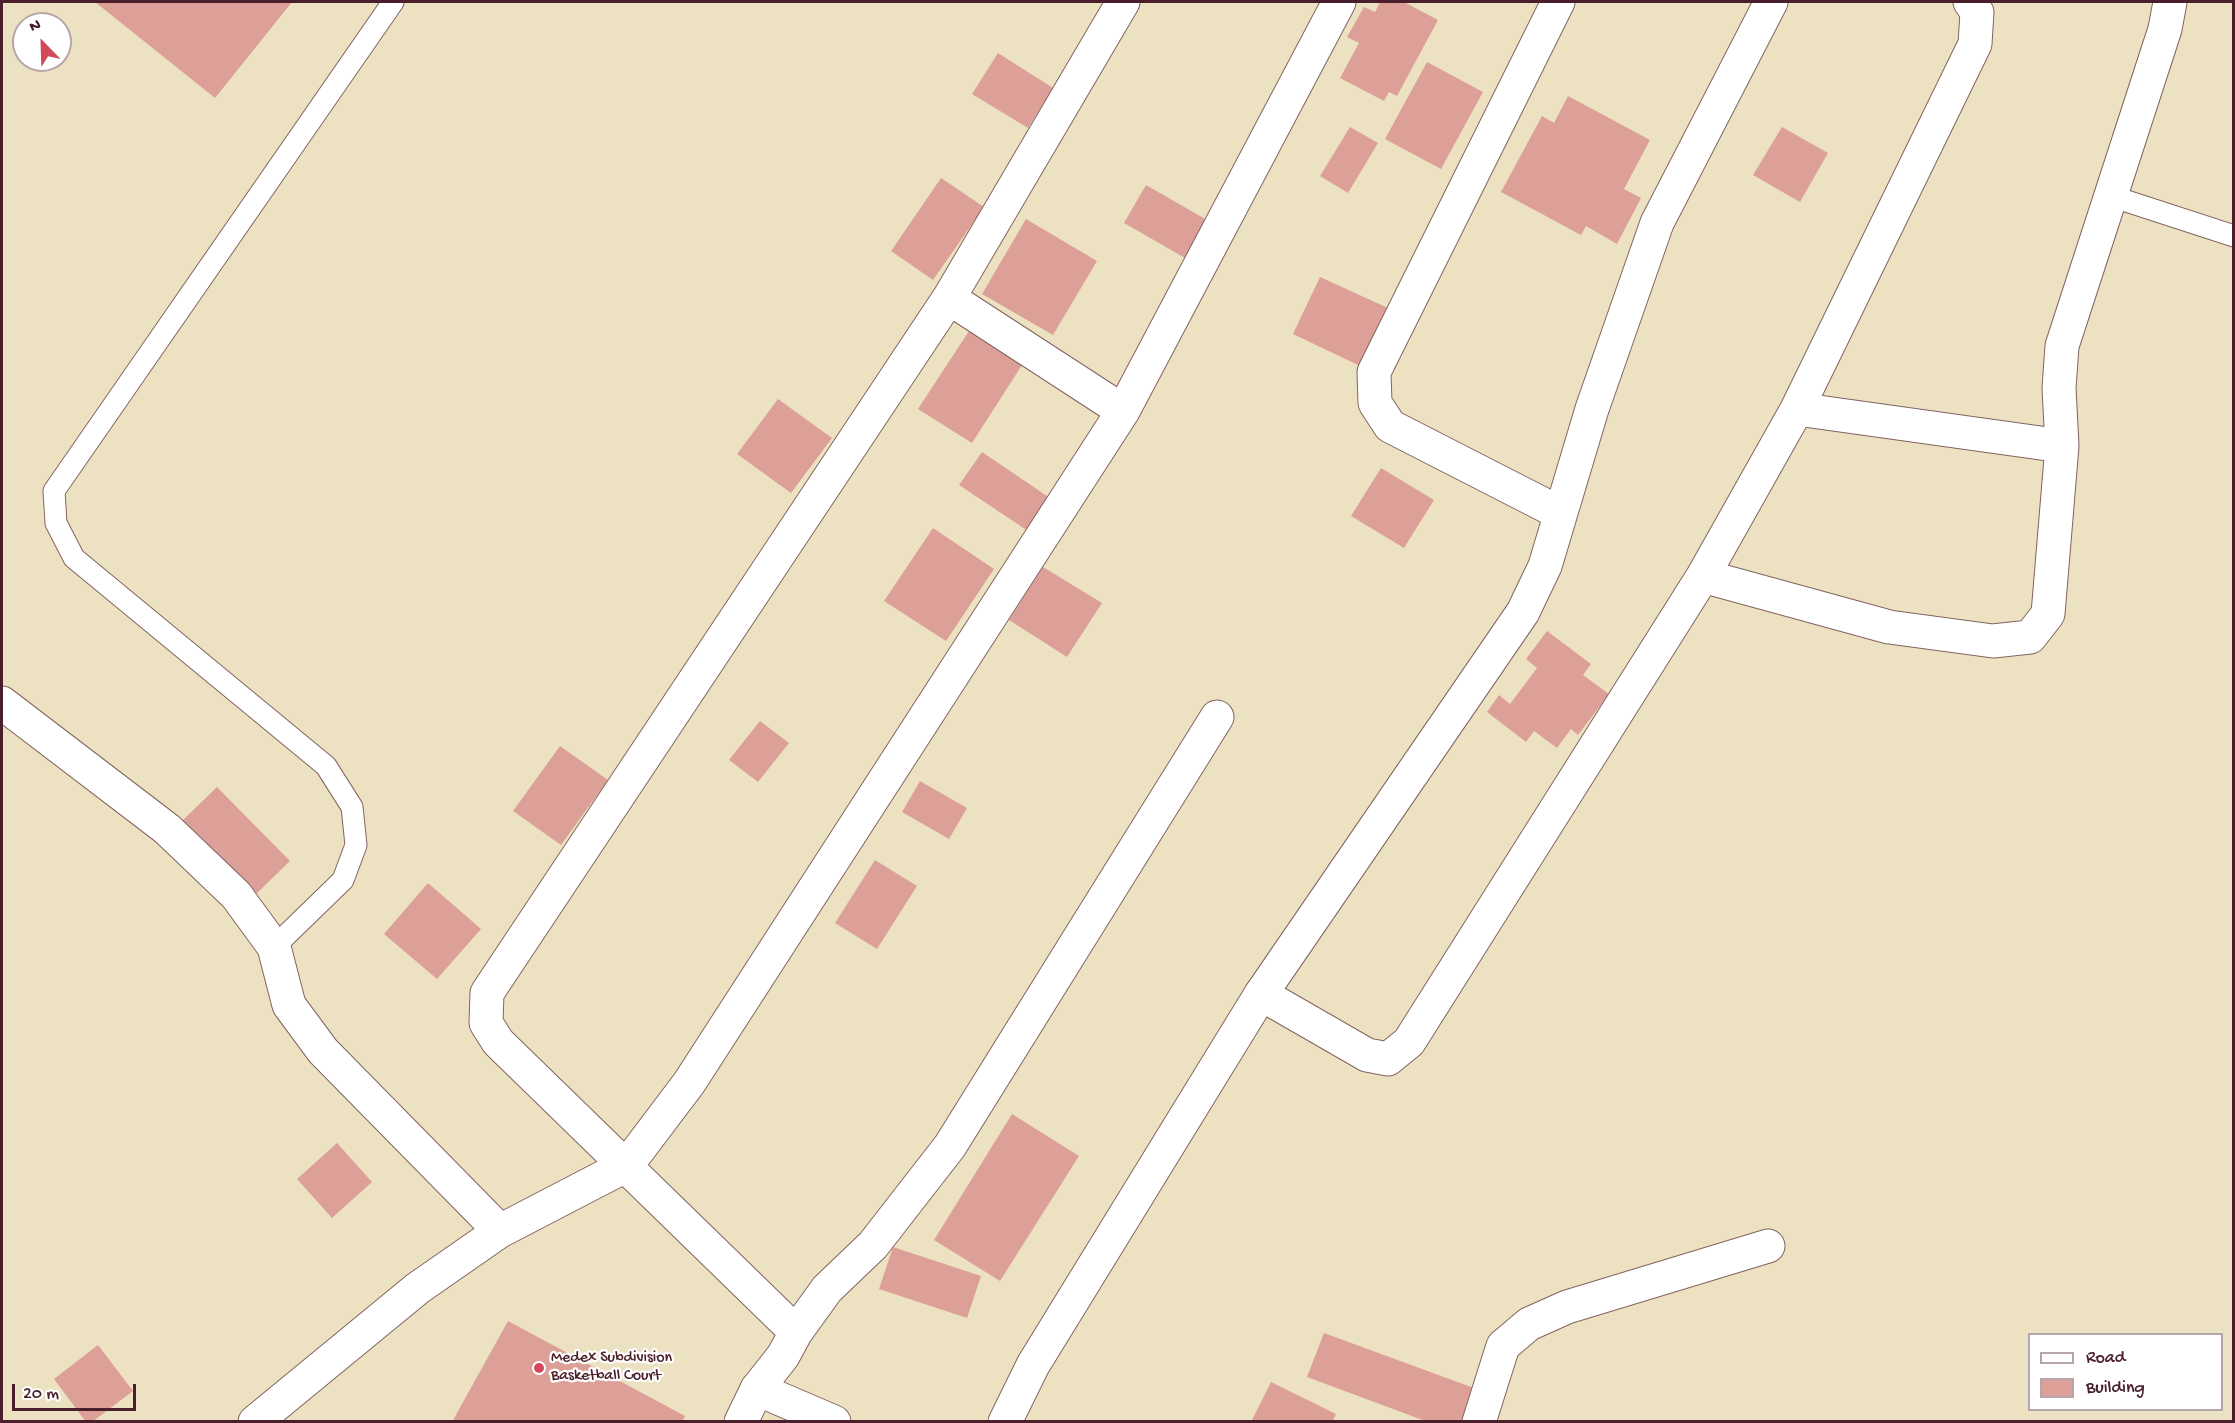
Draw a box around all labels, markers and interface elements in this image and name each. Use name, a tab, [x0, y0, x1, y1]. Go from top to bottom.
north arrow	[12, 12, 72, 72]
text: N	[27, 16, 44, 38]
legend	[2028, 1333, 2223, 1411]
text: Road	[2086, 1348, 2125, 1369]
place label: Medex Subdivision Basketball Court	[551, 1349, 672, 1387]
marker: Medex Subdivision Basketball Court	[532, 1361, 546, 1375]
scale bar	[15, 1372, 140, 1410]
text: Building	[2086, 1378, 2145, 1399]
text: 20 m	[23, 1384, 59, 1405]

